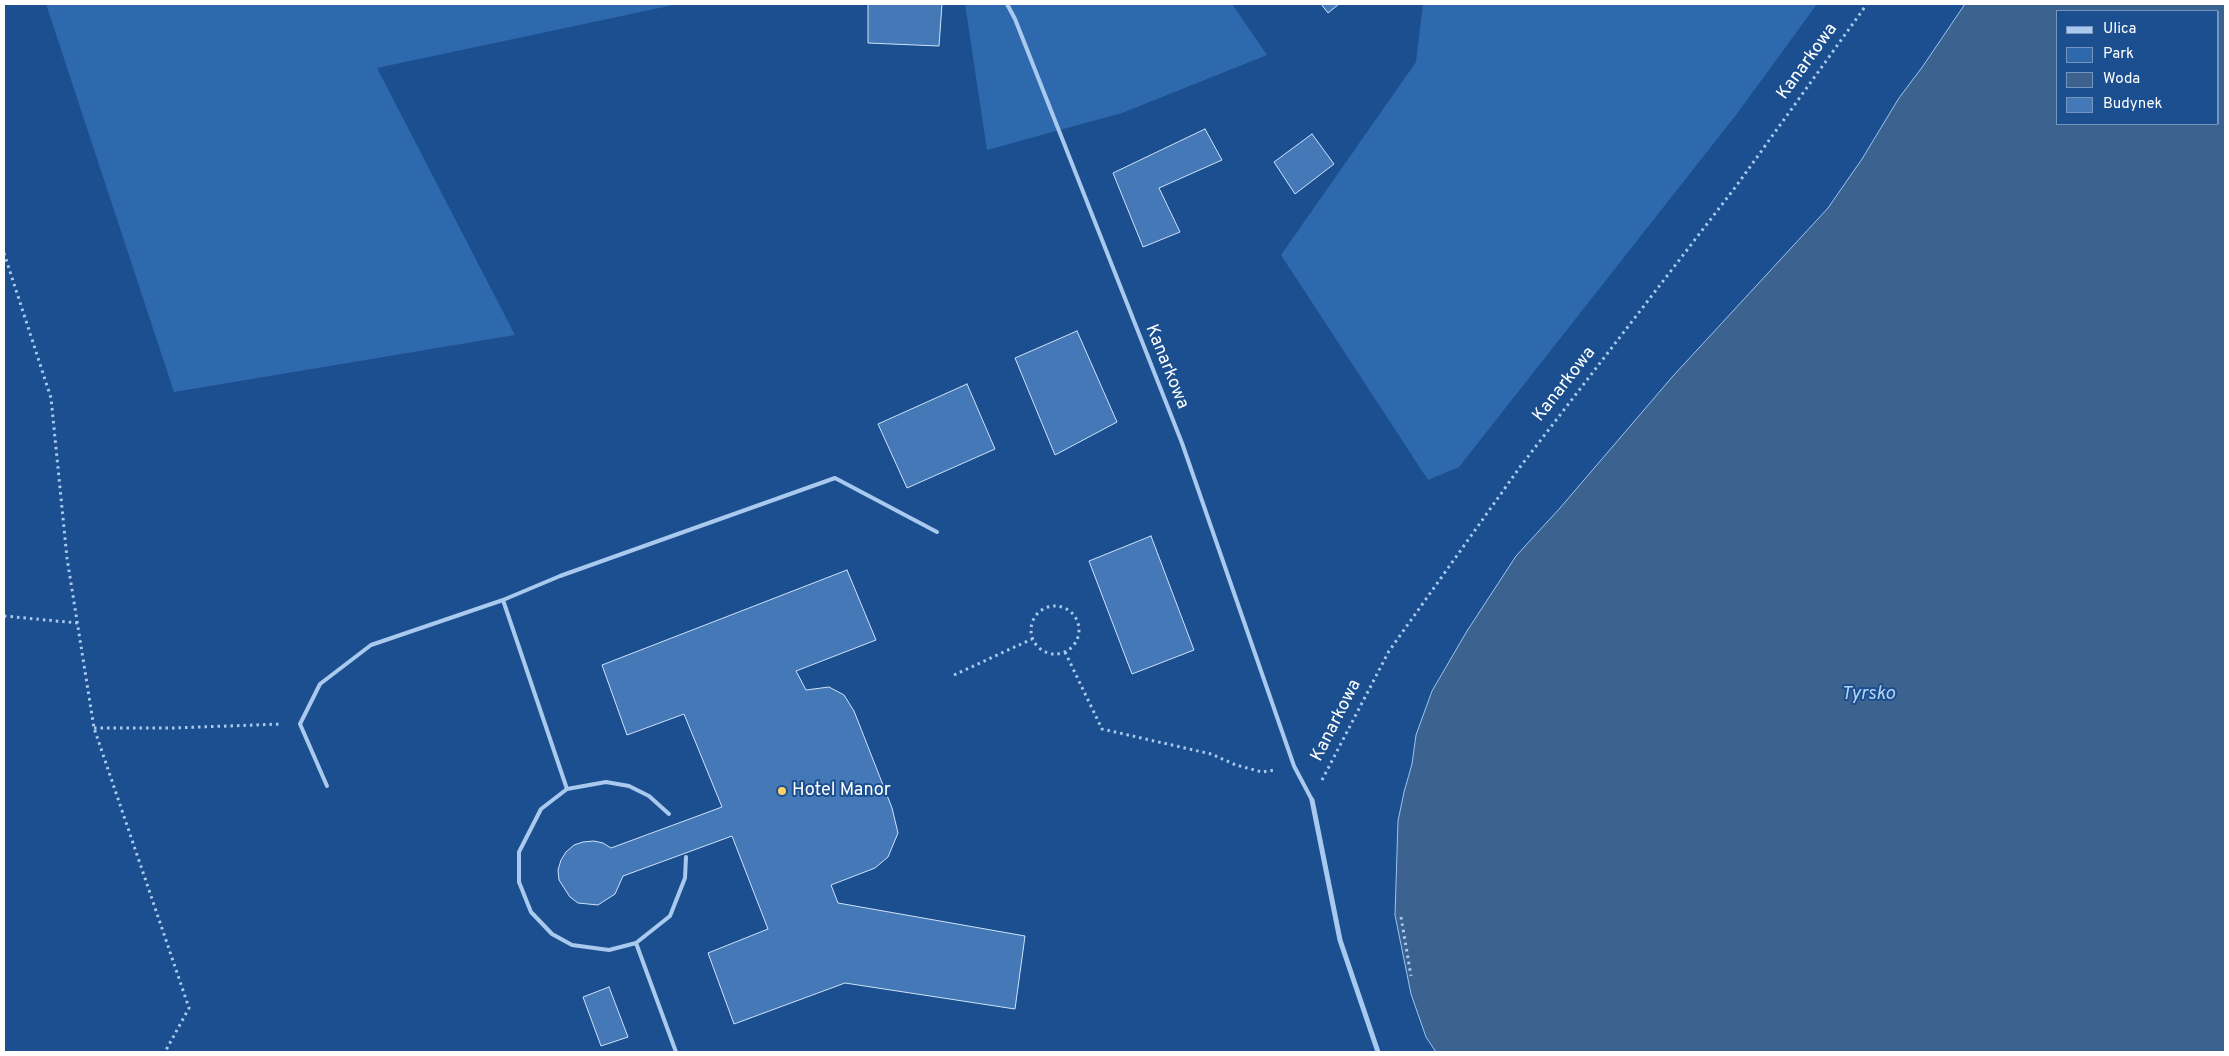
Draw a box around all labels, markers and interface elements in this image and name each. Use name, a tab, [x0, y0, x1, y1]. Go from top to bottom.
legend	[2056, 10, 2219, 125]
street label: Kanarkowa	[1773, 20, 1843, 104]
text: Ulica	[2103, 20, 2136, 39]
text: Park	[2103, 45, 2134, 64]
text: Woda	[2103, 70, 2140, 89]
text: Budynek	[2103, 95, 2162, 114]
street label: Kanarkowa	[1139, 322, 1193, 412]
street label: Kanarkowa	[1529, 343, 1601, 427]
street label: Kanarkowa	[1307, 676, 1367, 766]
water label: Tyrsko	[1841, 684, 1895, 706]
place label: Hotel Manor	[792, 780, 891, 802]
marker: Hotel Manor	[776, 785, 788, 797]

